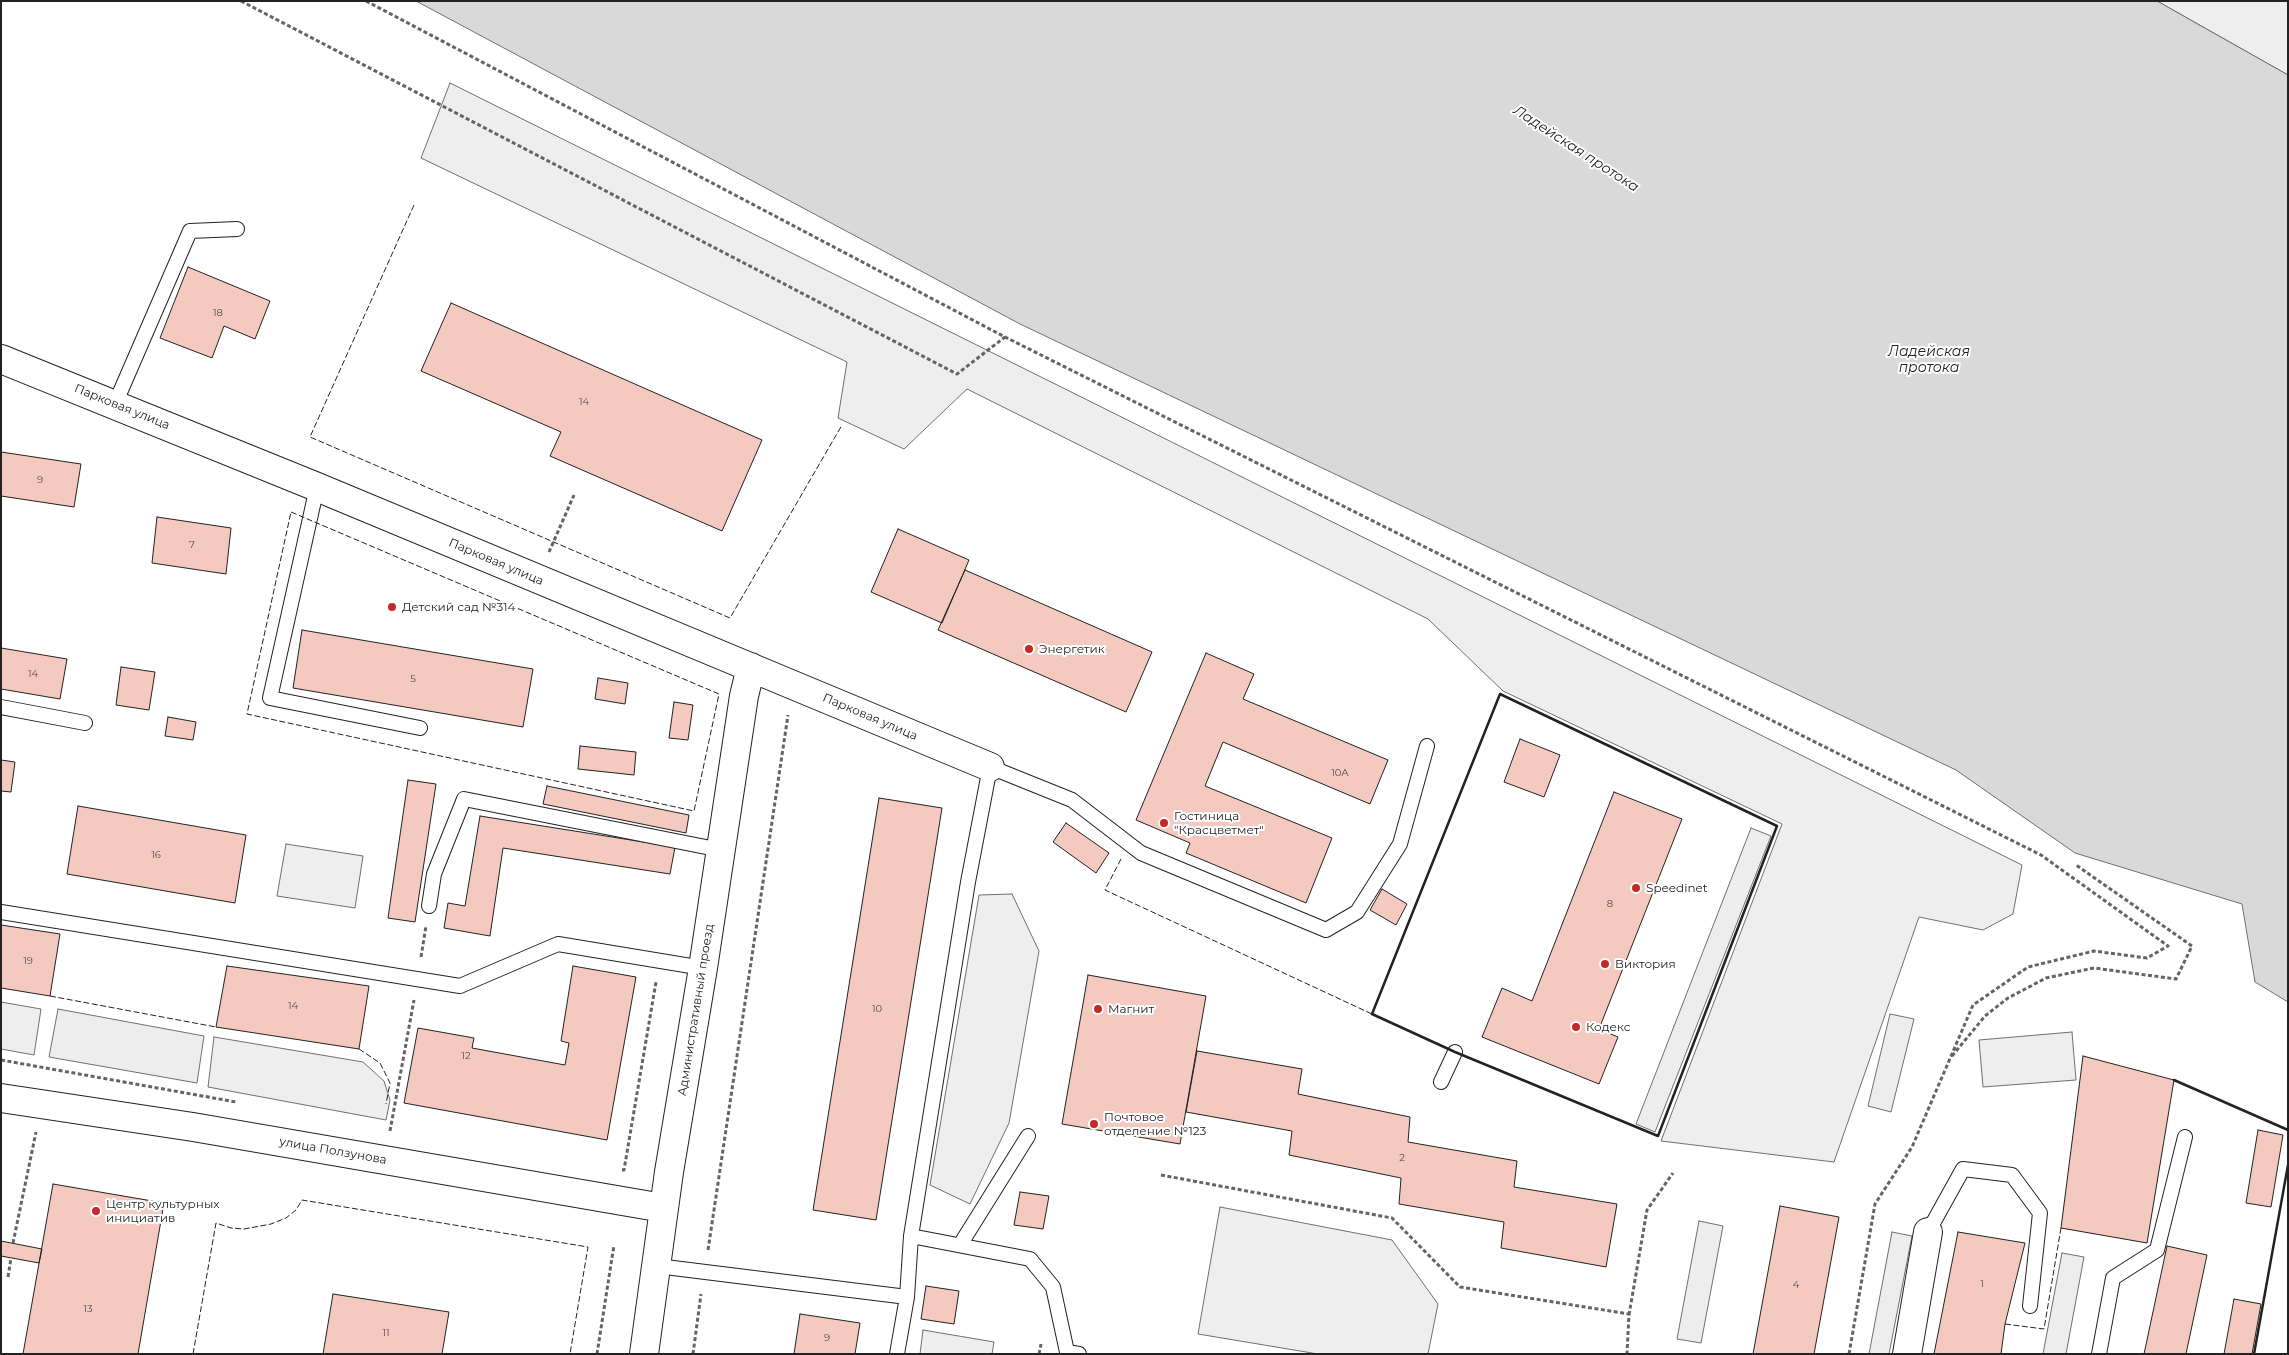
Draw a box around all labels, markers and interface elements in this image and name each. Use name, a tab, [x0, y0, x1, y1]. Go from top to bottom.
water label: Ладейская протока	[1510, 102, 1642, 196]
house number: 18	[213, 307, 223, 319]
water label: Ладейская протока	[1888, 344, 1970, 377]
street label: Парковая улица	[72, 381, 172, 433]
house number: 14	[579, 396, 589, 408]
house number: 9	[37, 474, 43, 486]
street label: Парковая улица	[446, 536, 546, 588]
house number: 7	[189, 539, 195, 551]
place label: Детский сад №314	[402, 600, 515, 614]
marker: Детский сад №314	[386, 601, 398, 613]
place label: Энергетик	[1039, 642, 1105, 656]
marker: Энергетик	[1023, 643, 1035, 655]
house number: 14	[28, 668, 38, 680]
house number: 5	[410, 673, 416, 685]
street label: Парковая улица	[820, 691, 920, 743]
house number: 10А	[1331, 767, 1349, 779]
place label: Гостиница "Красцветмет"	[1174, 809, 1264, 837]
marker: Гостиница "Красцветмет"	[1158, 817, 1170, 829]
house number: 16	[151, 849, 161, 861]
place label: Speedinet	[1646, 881, 1708, 895]
marker: Speedinet	[1630, 882, 1642, 894]
house number: 8	[1607, 898, 1613, 910]
street label: Административный проезд	[675, 923, 717, 1097]
house number: 19	[23, 955, 33, 967]
place label: Виктория	[1615, 957, 1676, 971]
marker: Виктория	[1599, 958, 1611, 970]
house number: 14	[288, 1000, 298, 1012]
place label: Магнит	[1108, 1002, 1154, 1016]
house number: 10	[872, 1003, 882, 1015]
marker: Магнит	[1092, 1003, 1104, 1015]
place label: Кодекс	[1586, 1020, 1630, 1034]
marker: Кодекс	[1570, 1021, 1582, 1033]
house number: 12	[461, 1050, 471, 1062]
place label: Почтовое отделение №123	[1104, 1110, 1206, 1138]
marker: Почтовое отделение №123	[1088, 1118, 1100, 1130]
street label: улица Ползунова	[278, 1134, 388, 1168]
house number: 2	[1399, 1152, 1405, 1164]
place label: Центр культурных инициатив	[106, 1197, 220, 1225]
marker: Центр культурных инициатив	[90, 1205, 102, 1217]
house number: 1	[1980, 1278, 1984, 1290]
house number: 4	[1793, 1279, 1799, 1291]
house number: 13	[83, 1303, 93, 1315]
house number: 11	[382, 1327, 390, 1339]
house number: 9	[824, 1332, 830, 1344]

